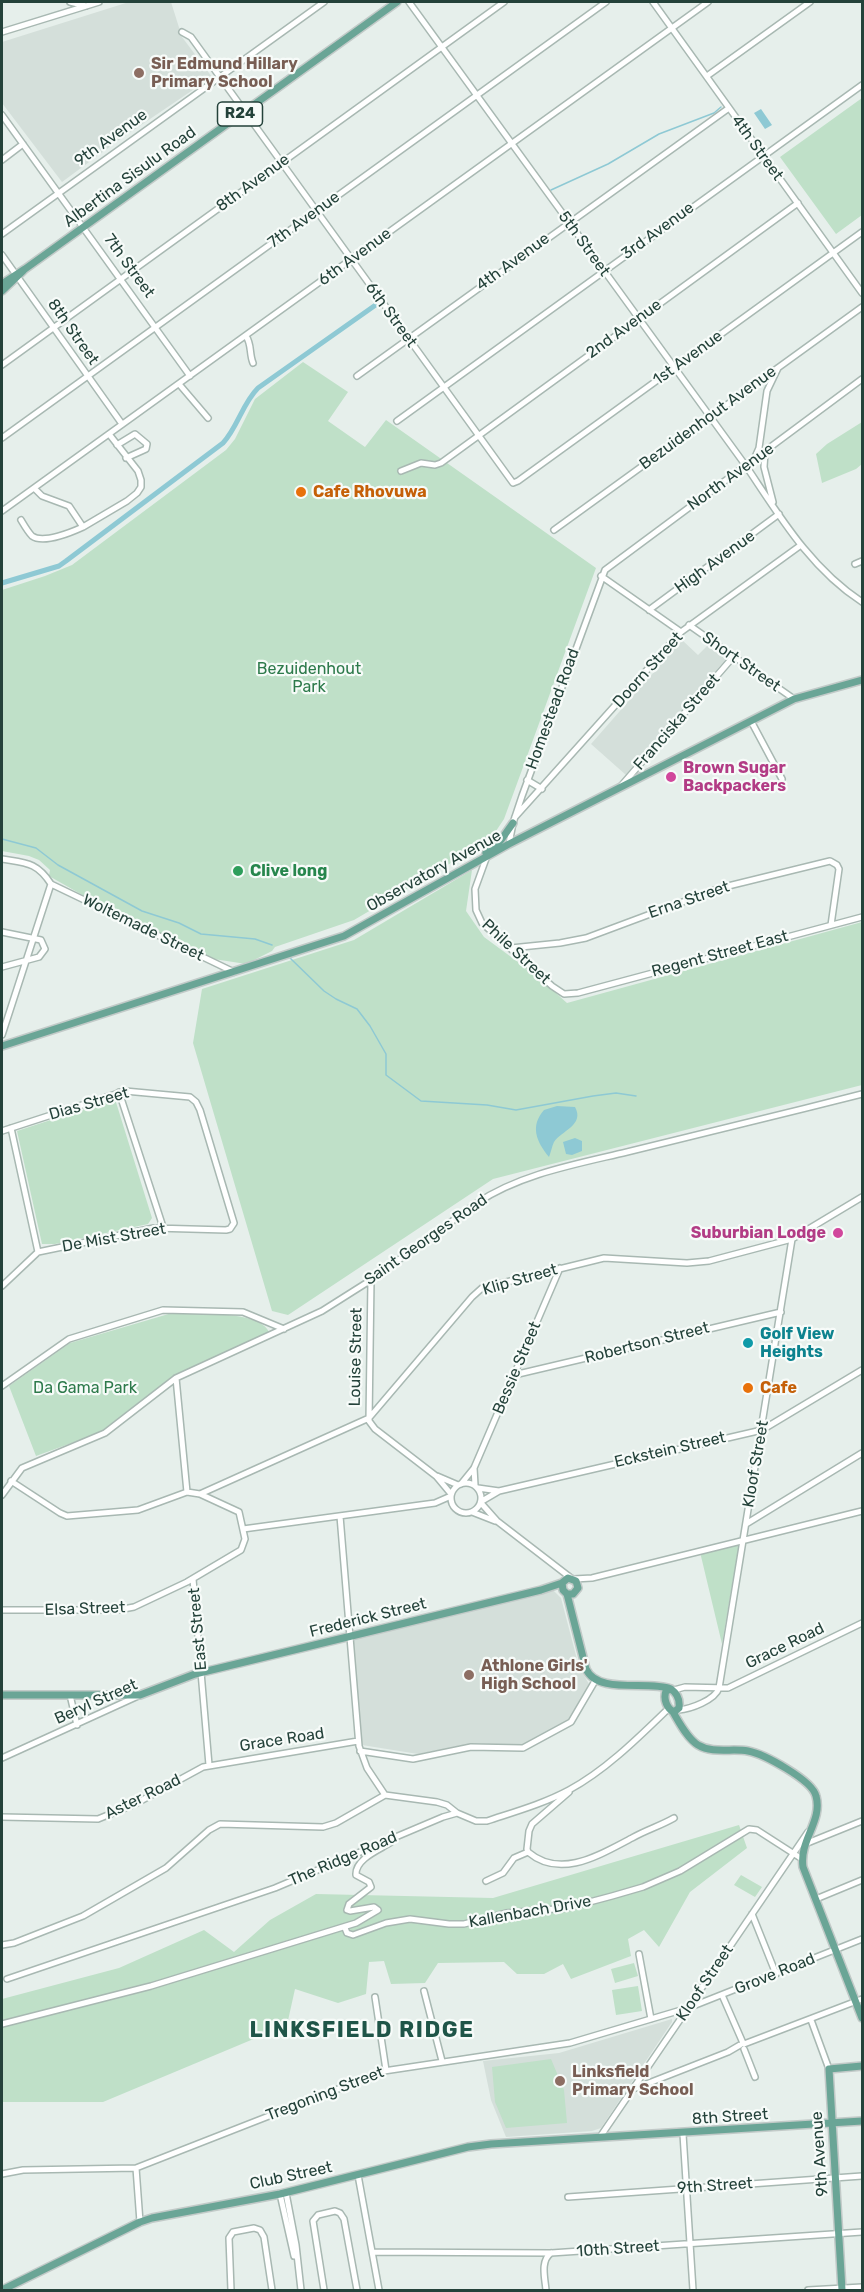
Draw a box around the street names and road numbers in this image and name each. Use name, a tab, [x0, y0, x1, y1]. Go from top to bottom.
road number: R24	[218, 102, 262, 126]
street label: 9th Avenue	[71, 105, 151, 171]
street label: 4th Street	[727, 112, 787, 184]
street label: Albertina Sisulu Road	[60, 123, 200, 231]
street label: 8th Avenue	[213, 150, 293, 216]
street label: 7th Avenue	[264, 187, 344, 253]
street label: 3rd Avenue	[618, 198, 698, 264]
street label: 5th Street	[554, 208, 614, 280]
street label: 6th Avenue	[315, 224, 395, 290]
street label: 4th Avenue	[473, 229, 553, 295]
street label: 7th Street	[99, 230, 159, 302]
street label: 6th Street	[361, 279, 421, 351]
street label: 8th Street	[43, 295, 103, 369]
street label: 2nd Avenue	[583, 295, 665, 363]
street label: 1st Avenue	[650, 326, 726, 390]
street label: Bezuidenhout Avenue	[636, 362, 780, 474]
street label: North Avenue	[684, 439, 778, 515]
street label: High Avenue	[671, 526, 759, 598]
street label: Doorn Street	[609, 628, 687, 712]
street label: Short Street	[698, 628, 784, 696]
street label: Homestead Road	[522, 646, 584, 772]
street label: Franciska Street	[630, 670, 724, 774]
street label: Observatory Avenue	[363, 826, 505, 916]
street label: Erna Street	[646, 877, 732, 923]
street label: Woltemade Street	[79, 890, 207, 966]
street label: Phile Street	[478, 915, 554, 989]
street label: Regent Street East	[650, 927, 790, 981]
street label: Dias Street	[47, 1083, 131, 1125]
street label: Saint Georges Road	[361, 1190, 491, 1290]
street label: De Mist Street	[61, 1219, 167, 1257]
street label: Klip Street	[480, 1260, 560, 1300]
street label: Louise Street	[346, 1307, 366, 1407]
street label: Robertson Street	[583, 1318, 711, 1368]
street label: Bessie Street	[489, 1319, 545, 1417]
street label: Kloof Street	[739, 1419, 773, 1509]
street label: Eckstein Street	[612, 1428, 728, 1472]
street label: East Street	[185, 1587, 211, 1671]
street label: Frederick Street	[308, 1594, 428, 1642]
street label: Elsa Street	[44, 1598, 126, 1620]
street label: Grace Road	[742, 1619, 828, 1673]
street label: Beryl Street	[52, 1675, 140, 1729]
street label: Grace Road	[238, 1724, 326, 1756]
street label: Aster Road	[102, 1770, 184, 1824]
street label: The Ridge Road	[286, 1828, 400, 1890]
street label: Kallenbach Drive	[467, 1892, 593, 1932]
street label: Kloof Street	[672, 1941, 738, 2025]
street label: Grove Road	[732, 1949, 818, 1999]
street label: Tregoning Street	[263, 2063, 387, 2125]
street label: 8th Street	[691, 2105, 769, 2129]
street label: 9th Avenue	[807, 2111, 833, 2197]
street label: Club Street	[248, 2158, 334, 2194]
street label: 9th Street	[677, 2174, 753, 2198]
street label: 10th Street	[576, 2237, 660, 2261]

